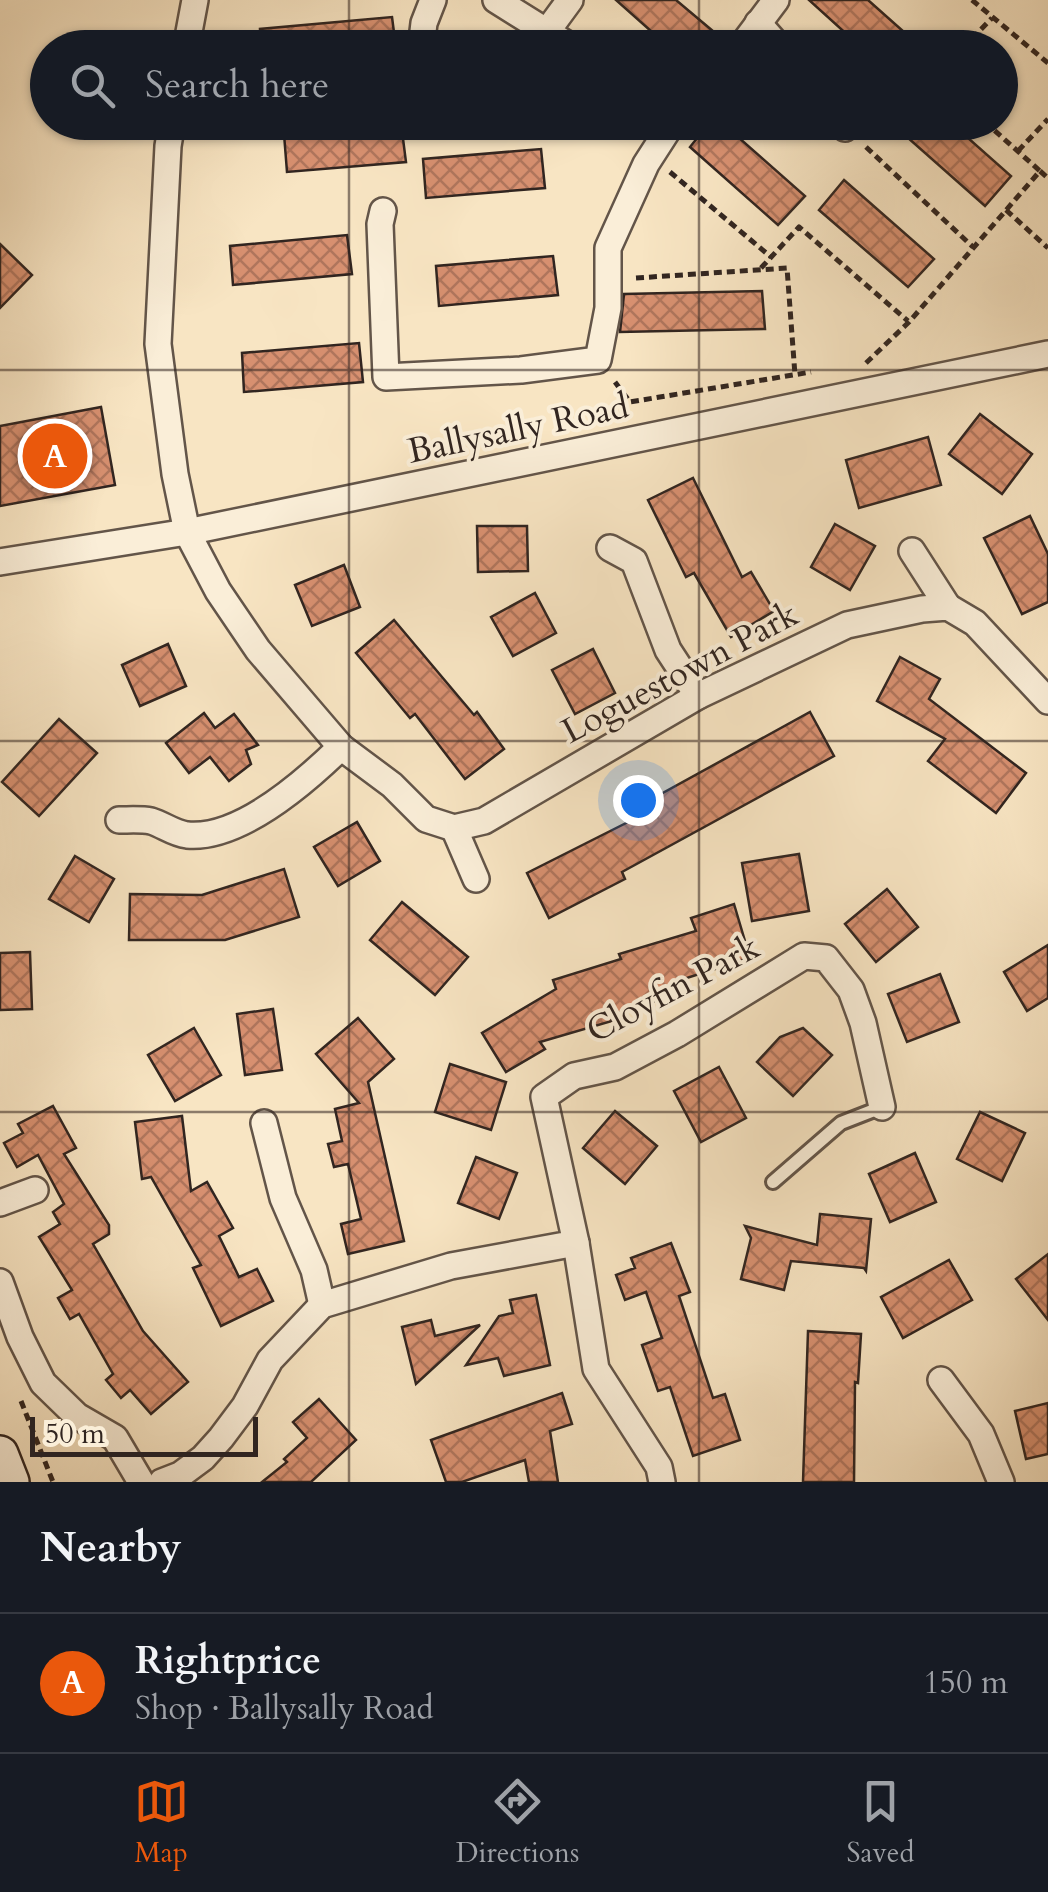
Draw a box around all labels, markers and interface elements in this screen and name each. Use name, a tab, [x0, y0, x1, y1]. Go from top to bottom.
search box	[30, 30, 1018, 140]
icon: search	[65, 58, 120, 113]
text: Search here	[145, 59, 329, 111]
street label: Ballysally Road	[403, 382, 633, 476]
pin: A	[22, 418, 88, 494]
street label: Loguestown Park	[553, 590, 807, 755]
your location	[613, 775, 664, 826]
street label: Cloyfin Park	[578, 923, 768, 1055]
scale bar	[30, 1412, 258, 1456]
text: 50 m	[45, 1415, 105, 1453]
text: Nearby	[40, 1519, 182, 1576]
text: Rightprice	[135, 1635, 321, 1687]
text: A	[60, 1661, 85, 1705]
text: 150 m	[923, 1661, 1008, 1705]
text: Shop · Ballysally Road	[135, 1687, 434, 1731]
tab: Map	[134, 1774, 189, 1872]
tab: Directions	[456, 1774, 579, 1872]
tab: Saved	[846, 1774, 914, 1872]

